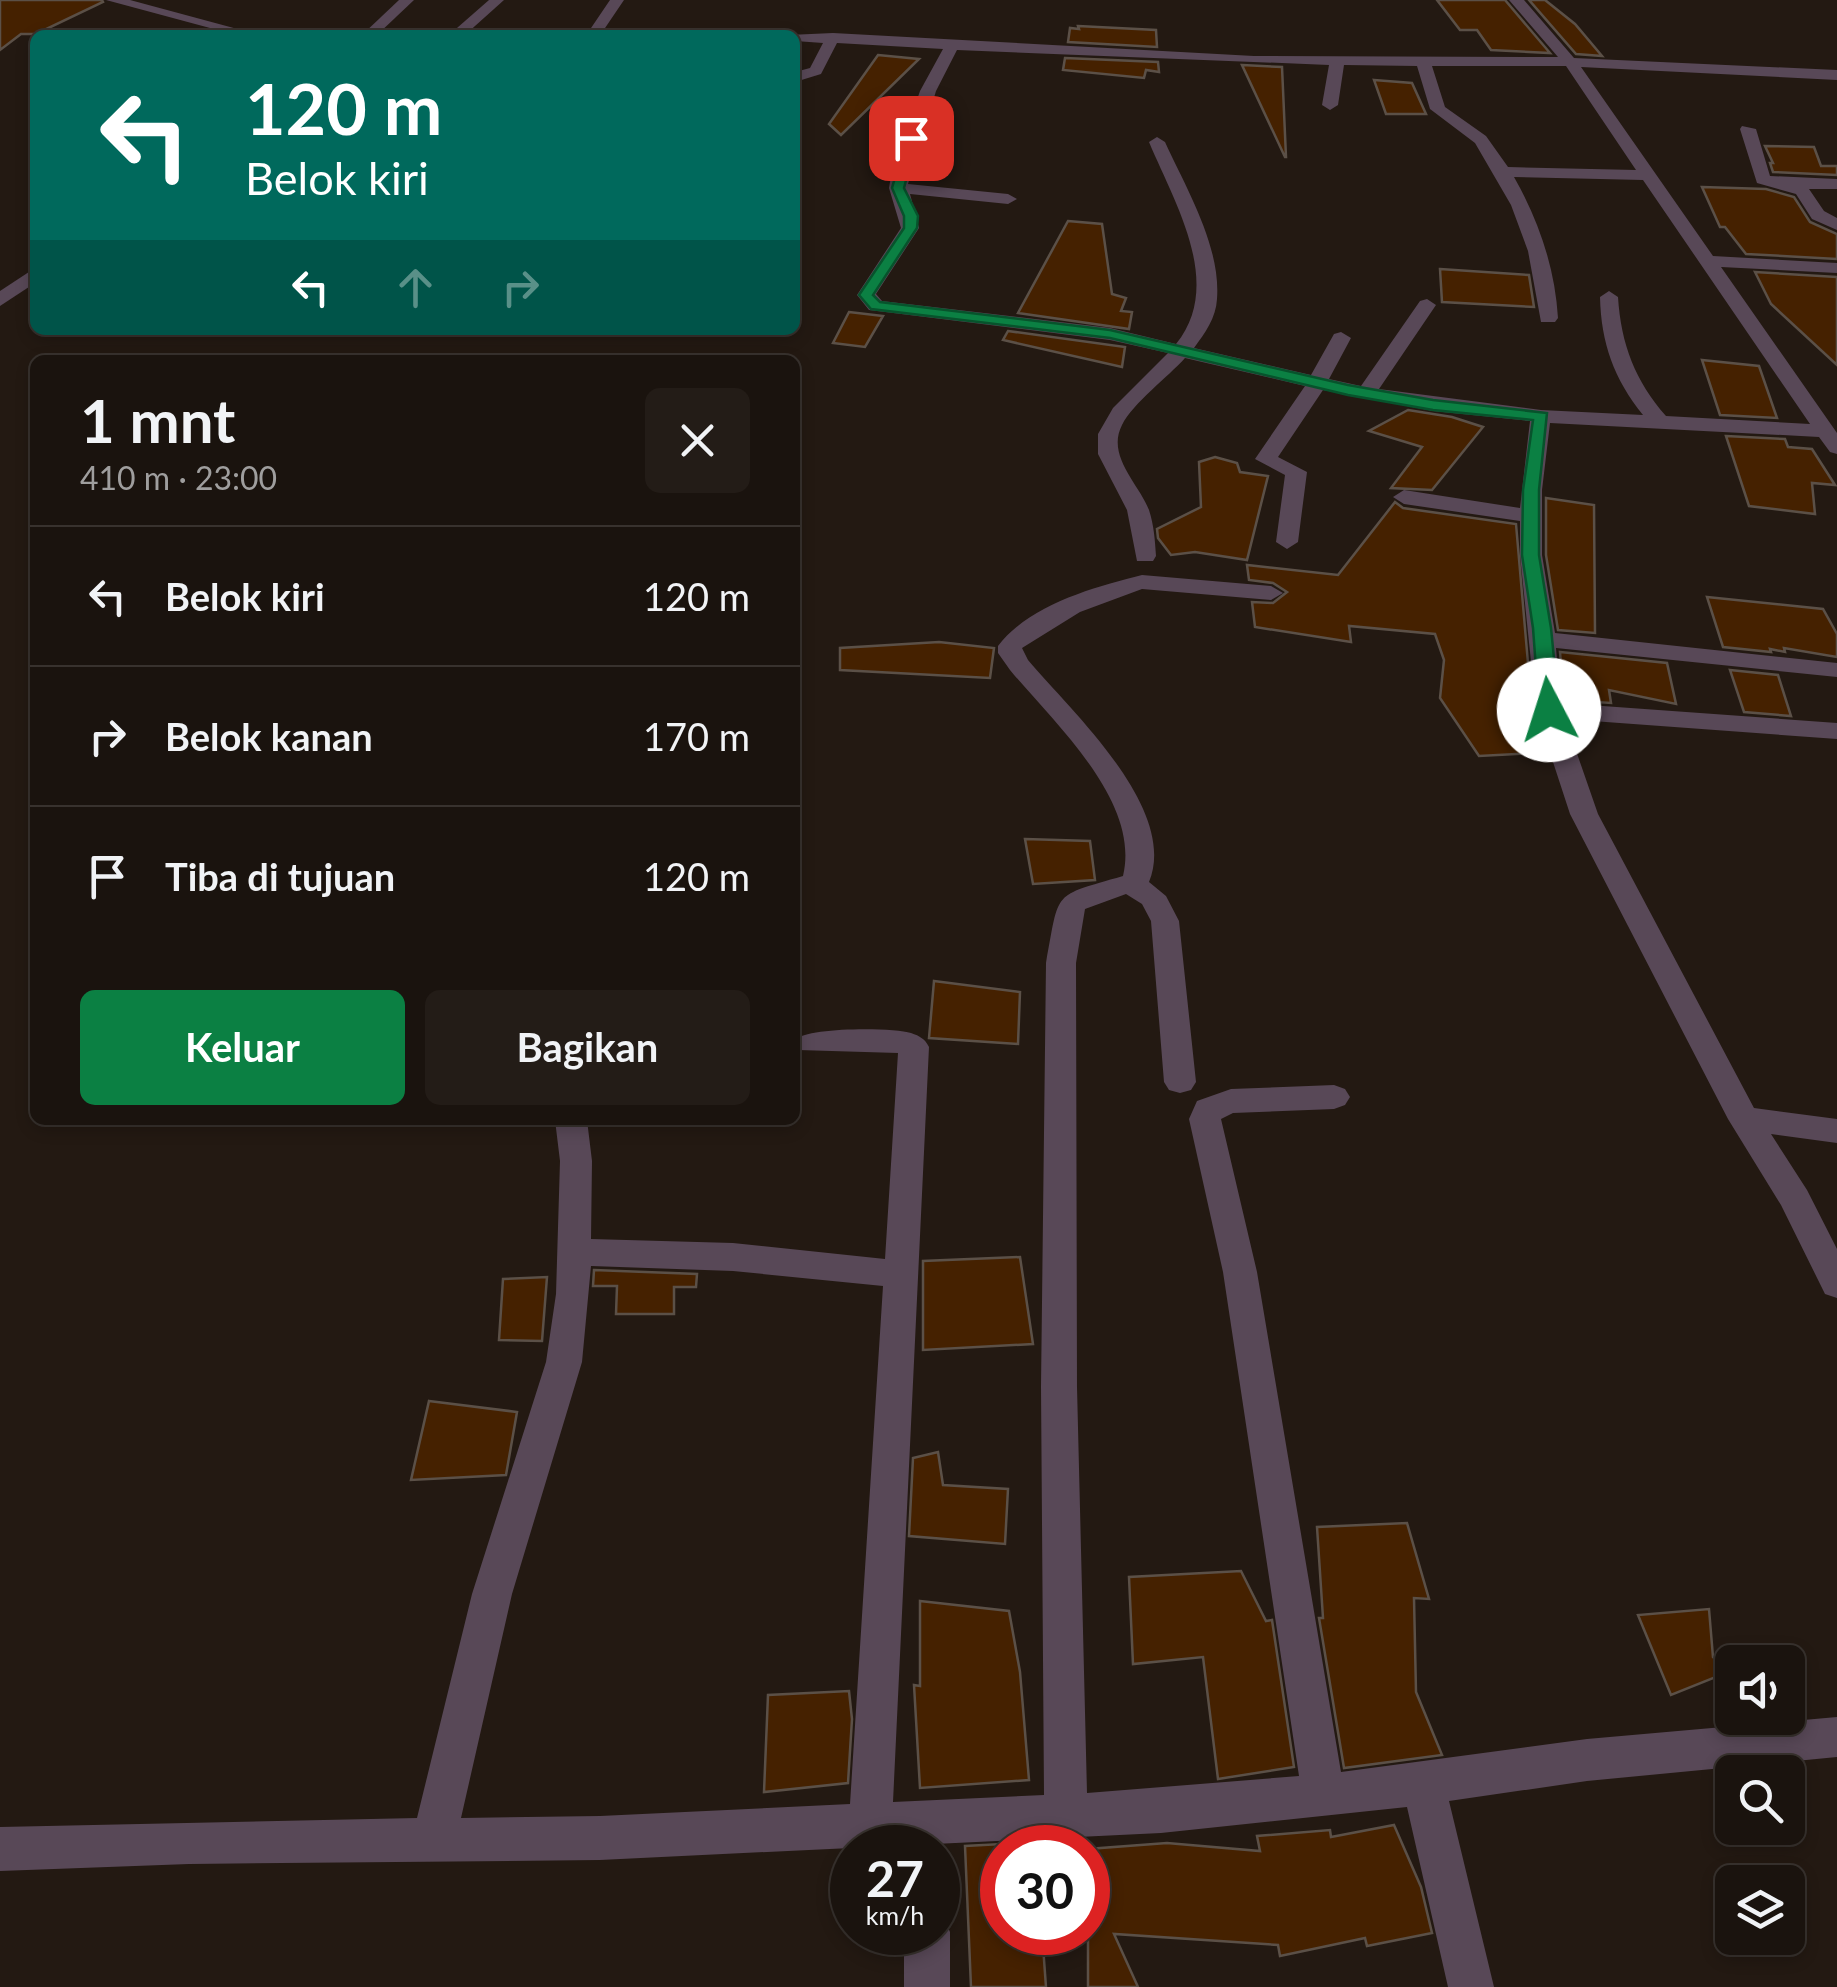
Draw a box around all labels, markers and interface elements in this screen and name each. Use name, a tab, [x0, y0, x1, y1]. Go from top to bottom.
text: 120 m	[245, 66, 442, 150]
icon: left	[80, 70, 210, 200]
pin	[869, 96, 954, 181]
icon: arrive	[884, 111, 939, 166]
text: Belok kiri	[245, 151, 429, 205]
icon: left	[283, 260, 338, 315]
icon: ahead	[388, 260, 443, 315]
icon: right	[493, 260, 548, 315]
text: 1 mnt	[80, 384, 235, 456]
button: close	[645, 388, 750, 493]
text: 410 m · 23:00	[80, 458, 277, 497]
icon: left	[80, 569, 135, 624]
text: Belok kiri	[165, 573, 325, 619]
text: 120 m	[643, 573, 750, 619]
position arrow	[1497, 658, 1601, 762]
icon: right	[80, 709, 135, 764]
text: Belok kanan	[165, 713, 373, 759]
text: 170 m	[643, 713, 750, 759]
icon: arrive	[80, 849, 135, 904]
text: Tiba di tujuan	[165, 853, 395, 899]
text: 120 m	[643, 853, 750, 899]
button: Keluar	[80, 990, 405, 1105]
button: Bagikan	[425, 990, 750, 1105]
map controls	[1715, 1645, 1805, 1955]
button: sound	[1715, 1645, 1805, 1735]
button: search	[1715, 1755, 1805, 1845]
speed limit sign: 30	[980, 1825, 1110, 1955]
text: 27	[866, 1848, 924, 1908]
button: layers	[1715, 1865, 1805, 1955]
text: km/h	[866, 1900, 924, 1930]

